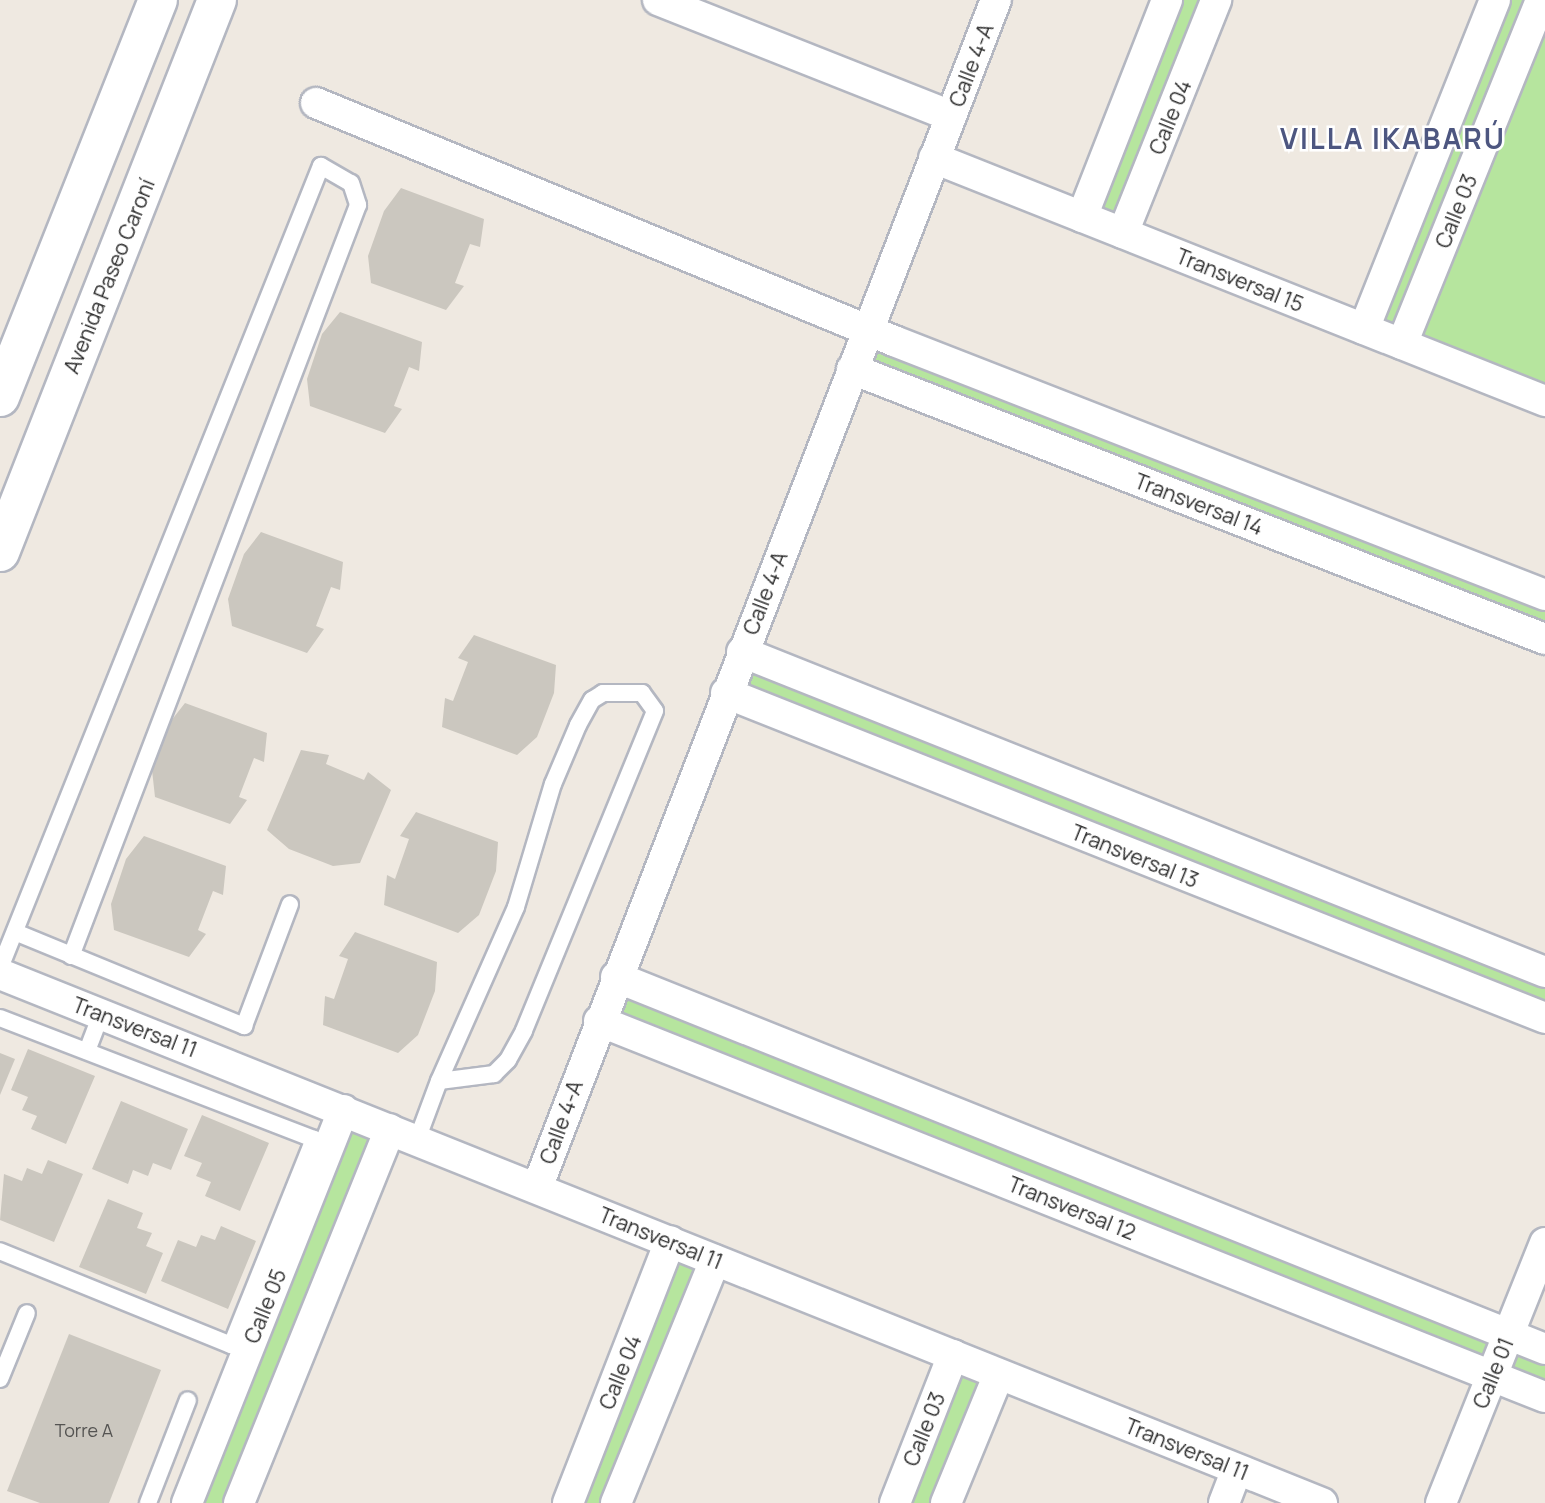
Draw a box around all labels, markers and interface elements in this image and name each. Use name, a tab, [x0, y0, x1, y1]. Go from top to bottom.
street label: Calle 4-A	[944, 20, 998, 110]
street label: Calle 04	[1144, 76, 1196, 158]
district label: VILLA IKABARÚ	[1282, 121, 1504, 155]
street label: Calle 03	[1430, 170, 1482, 252]
street label: Avenida Paseo Caroní	[58, 175, 160, 377]
street label: Transversal 15	[1173, 243, 1307, 317]
street label: Transversal 14	[1131, 468, 1267, 540]
street label: Calle 4-A	[738, 548, 792, 638]
street label: Transversal 13	[1068, 819, 1202, 893]
street label: Transversal 11	[69, 992, 201, 1062]
street label: Calle 4-A	[534, 1077, 588, 1167]
street label: Transversal 12	[1005, 1171, 1139, 1245]
street label: Transversal 11	[595, 1202, 727, 1274]
street label: Calle 05	[239, 1265, 291, 1347]
street label: Calle 04	[594, 1331, 646, 1413]
street label: Calle 01	[1467, 1334, 1519, 1412]
street label: Calle 03	[898, 1388, 950, 1470]
street label: Transversal 11	[1121, 1413, 1253, 1485]
house number: Torre A	[55, 1419, 113, 1441]

